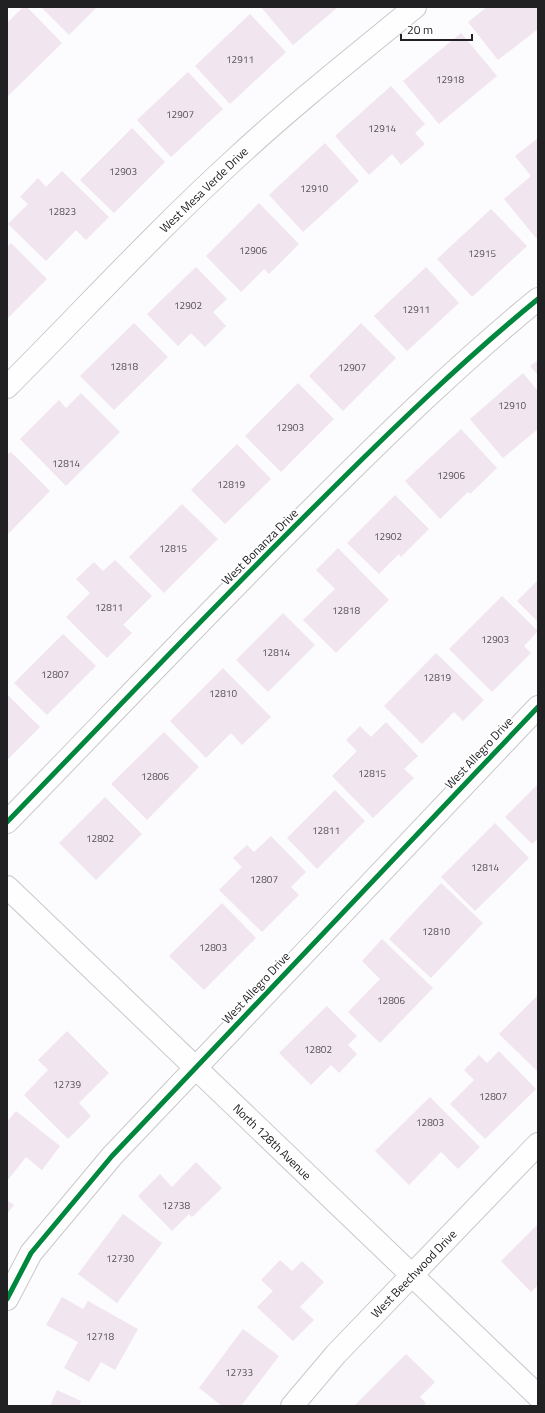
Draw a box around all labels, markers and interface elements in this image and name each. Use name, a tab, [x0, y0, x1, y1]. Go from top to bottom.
scale bar	[401, 16, 472, 42]
text: 20 m	[407, 20, 433, 39]
house number: 12911	[226, 52, 254, 67]
house number: 12918	[436, 72, 464, 87]
house number: 12907	[166, 107, 194, 122]
house number: 12914	[368, 121, 396, 136]
street label: West Mesa Verde Drive	[155, 142, 252, 237]
house number: 12903	[109, 164, 137, 179]
house number: 12910	[300, 181, 328, 196]
house number: 12823	[48, 204, 76, 219]
house number: 12906	[239, 243, 267, 258]
house number: 12915	[468, 246, 496, 261]
house number: 12902	[174, 298, 202, 313]
house number: 12911	[402, 302, 430, 317]
house number: 12818	[110, 359, 138, 374]
house number: 12907	[338, 360, 366, 375]
house number: 12910	[498, 398, 526, 413]
house number: 12903	[276, 420, 304, 435]
house number: 12814	[52, 456, 80, 471]
house number: 12906	[437, 468, 465, 483]
house number: 12819	[217, 477, 245, 492]
street label: West Bonanza Drive	[217, 504, 302, 589]
house number: 12902	[374, 529, 402, 544]
house number: 12815	[159, 541, 187, 556]
house number: 12811	[95, 600, 123, 615]
house number: 12818	[332, 603, 360, 618]
house number: 12903	[481, 632, 509, 647]
house number: 12814	[262, 645, 290, 660]
house number: 12807	[41, 667, 69, 682]
house number: 12819	[423, 670, 451, 685]
house number: 12810	[209, 686, 237, 701]
street label: West Allegro Drive	[440, 712, 517, 793]
house number: 12815	[358, 766, 386, 781]
house number: 12806	[141, 769, 169, 784]
house number: 12811	[312, 823, 340, 838]
house number: 12802	[86, 831, 114, 846]
house number: 12814	[471, 860, 499, 875]
house number: 12807	[250, 872, 278, 887]
house number: 12810	[422, 924, 450, 939]
house number: 12803	[199, 940, 227, 955]
street label: West Allegro Drive	[217, 947, 294, 1028]
house number: 12806	[377, 993, 405, 1008]
house number: 12802	[304, 1042, 332, 1057]
house number: 12739	[53, 1077, 81, 1092]
house number: 12807	[479, 1089, 507, 1104]
street label: North 128th Avenue	[229, 1099, 316, 1184]
house number: 12803	[416, 1115, 444, 1130]
house number: 12738	[162, 1198, 190, 1213]
street label: West Beechwood Drive	[366, 1225, 461, 1322]
house number: 12730	[106, 1251, 134, 1266]
house number: 12718	[86, 1329, 114, 1344]
house number: 12733	[225, 1365, 253, 1380]

